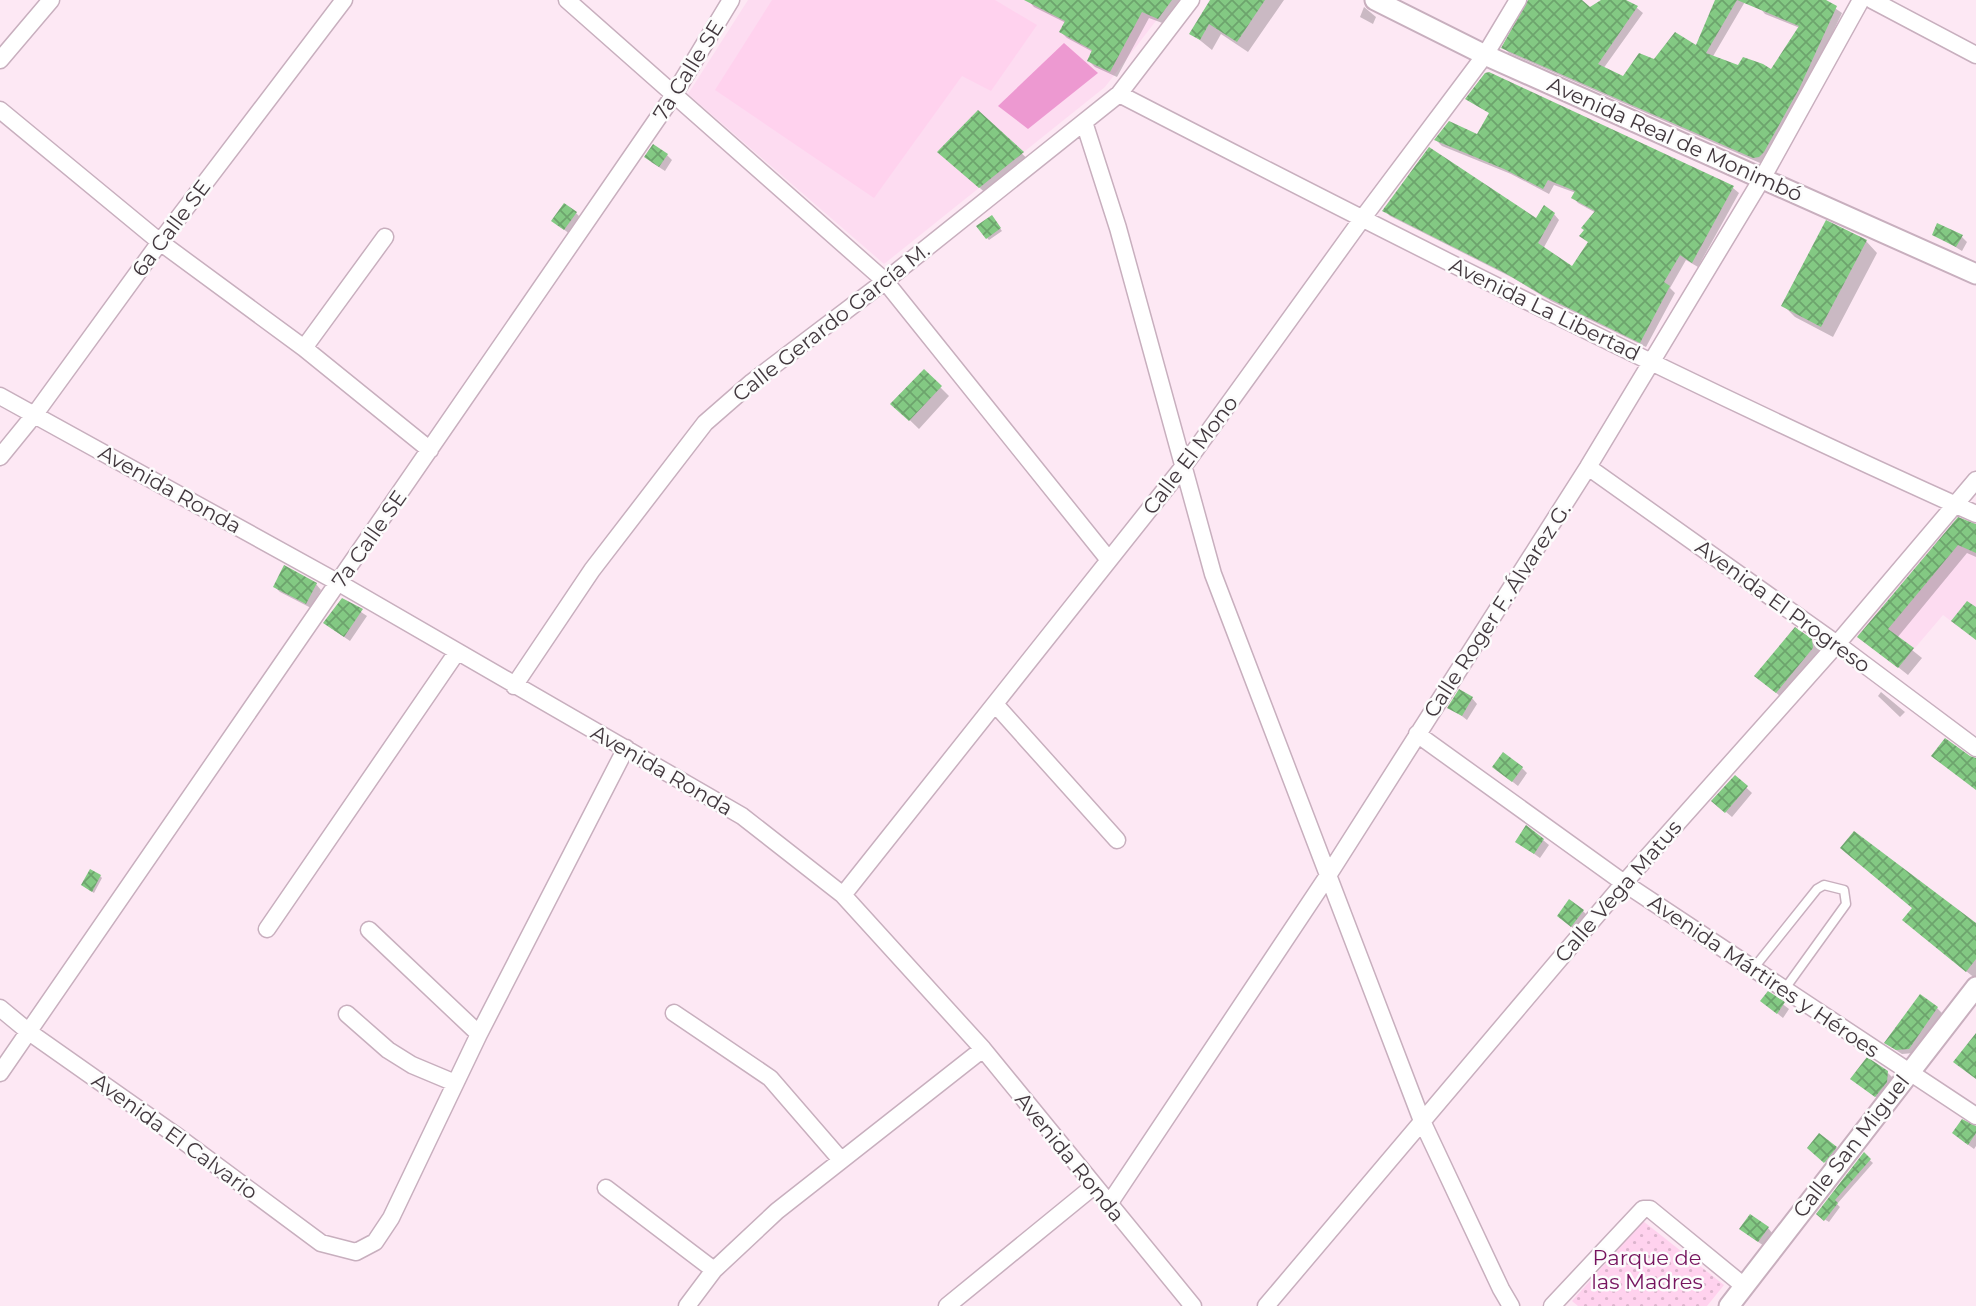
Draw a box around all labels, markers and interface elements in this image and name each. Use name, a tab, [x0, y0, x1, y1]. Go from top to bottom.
street label: 7a Calle SE	[647, 15, 729, 125]
street label: Avenida Real de Monimbó	[1544, 71, 1806, 207]
street label: 6a Calle SE	[127, 175, 215, 281]
street label: Calle Gerardo García M.	[728, 237, 934, 407]
street label: Avenida La Libertad	[1446, 252, 1644, 366]
street label: Calle El Mono	[1137, 391, 1243, 519]
street label: Avenida Ronda	[94, 439, 246, 539]
street label: 7a Calle SE	[326, 486, 412, 592]
street label: Calle Roger F. Álvarez G.	[1418, 498, 1576, 722]
street label: Avenida El Progreso	[1691, 534, 1875, 678]
street label: Avenida Ronda	[587, 719, 737, 821]
street label: Calle Vega Matus	[1549, 815, 1687, 967]
street label: Avenida Mártires y Héroes	[1644, 889, 1884, 1063]
street label: Avenida El Calvario	[87, 1068, 263, 1204]
street label: Calle San Miguel	[1788, 1070, 1914, 1222]
street label: Avenida Ronda	[1010, 1087, 1130, 1227]
park label: Parque de las Madres	[1591, 1245, 1703, 1294]

